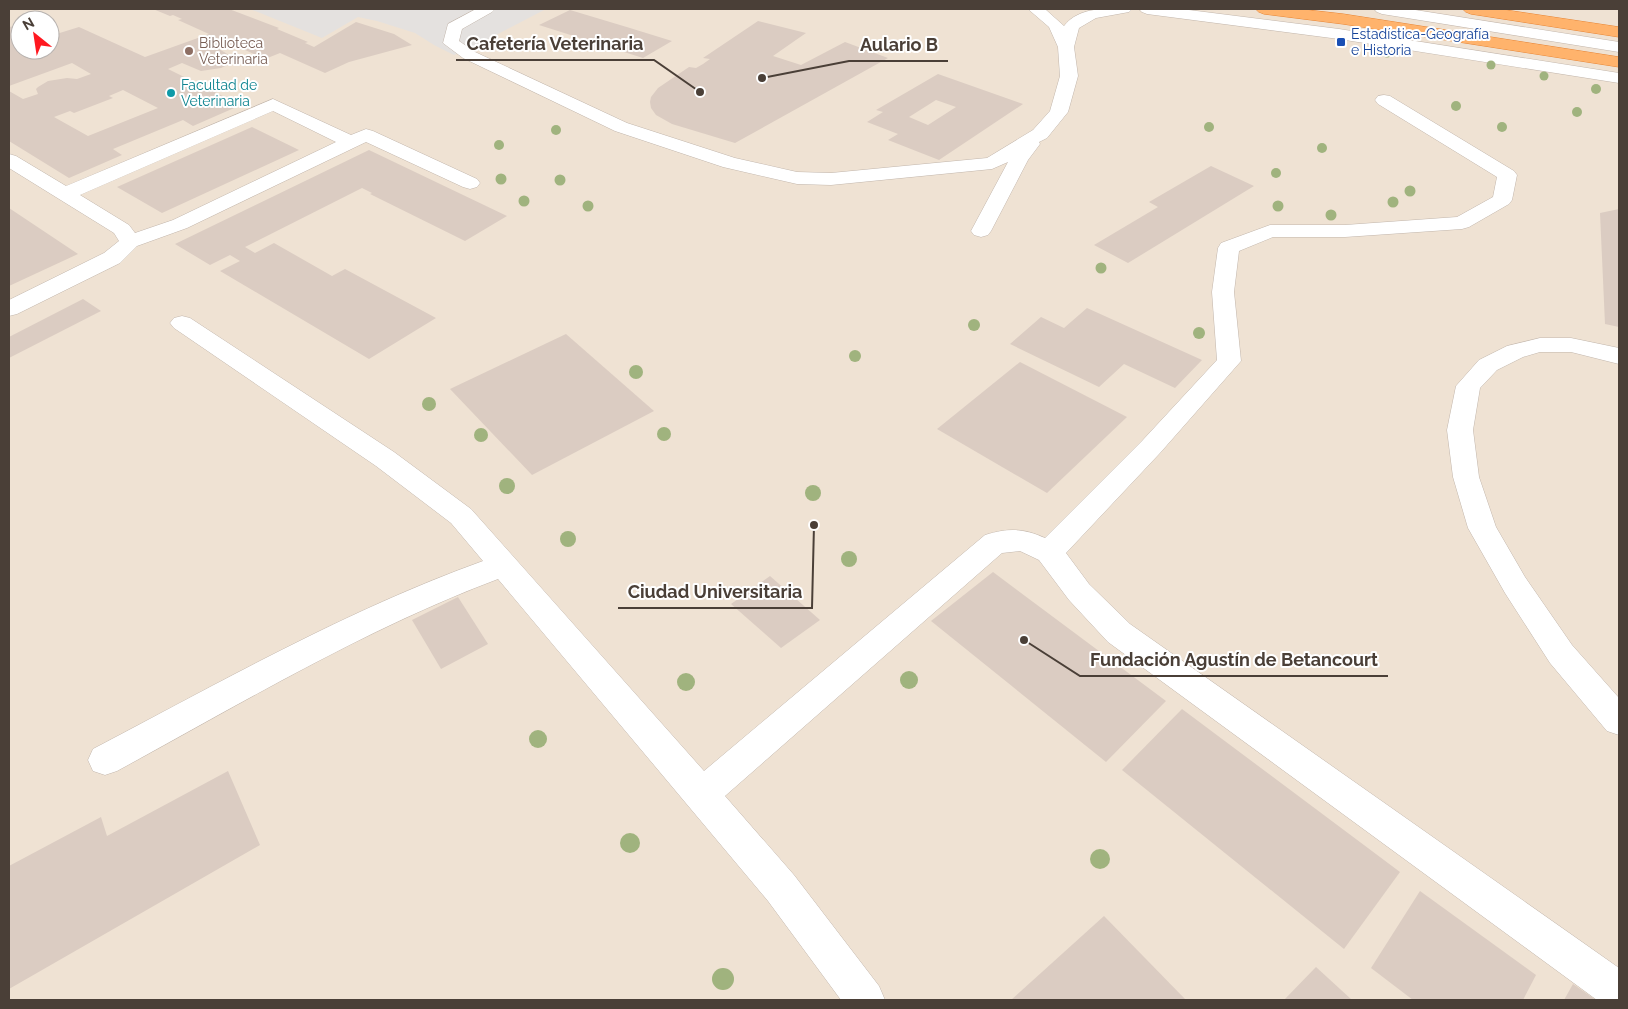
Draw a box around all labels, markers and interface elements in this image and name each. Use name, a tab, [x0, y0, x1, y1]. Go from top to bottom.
north arrow	[10, 10, 60, 60]
text: N	[20, 14, 37, 33]
place label: Estadística-Geografía e Historia	[1351, 26, 1489, 58]
callout: Cafetería Veterinaria	[456, 27, 654, 60]
callout: Aulario B	[849, 28, 948, 61]
text: Cafetería Veterinaria	[467, 33, 643, 54]
text: Aulario B	[860, 34, 938, 55]
place label: Biblioteca Veterinaria	[199, 35, 268, 67]
marker: Estadística-Geografía e Historia	[1335, 36, 1347, 48]
marker: Biblioteca Veterinaria	[183, 45, 195, 57]
place label: Facultad de Veterinaria	[181, 77, 257, 109]
marker: Facultad de Veterinaria	[165, 87, 177, 99]
callout: Ciudad Universitaria	[618, 575, 812, 608]
text: Ciudad Universitaria	[628, 581, 802, 602]
callout: Fundación Agustín de Betancourt	[1080, 643, 1388, 676]
text: Fundación Agustín de Betancourt	[1090, 649, 1378, 670]

